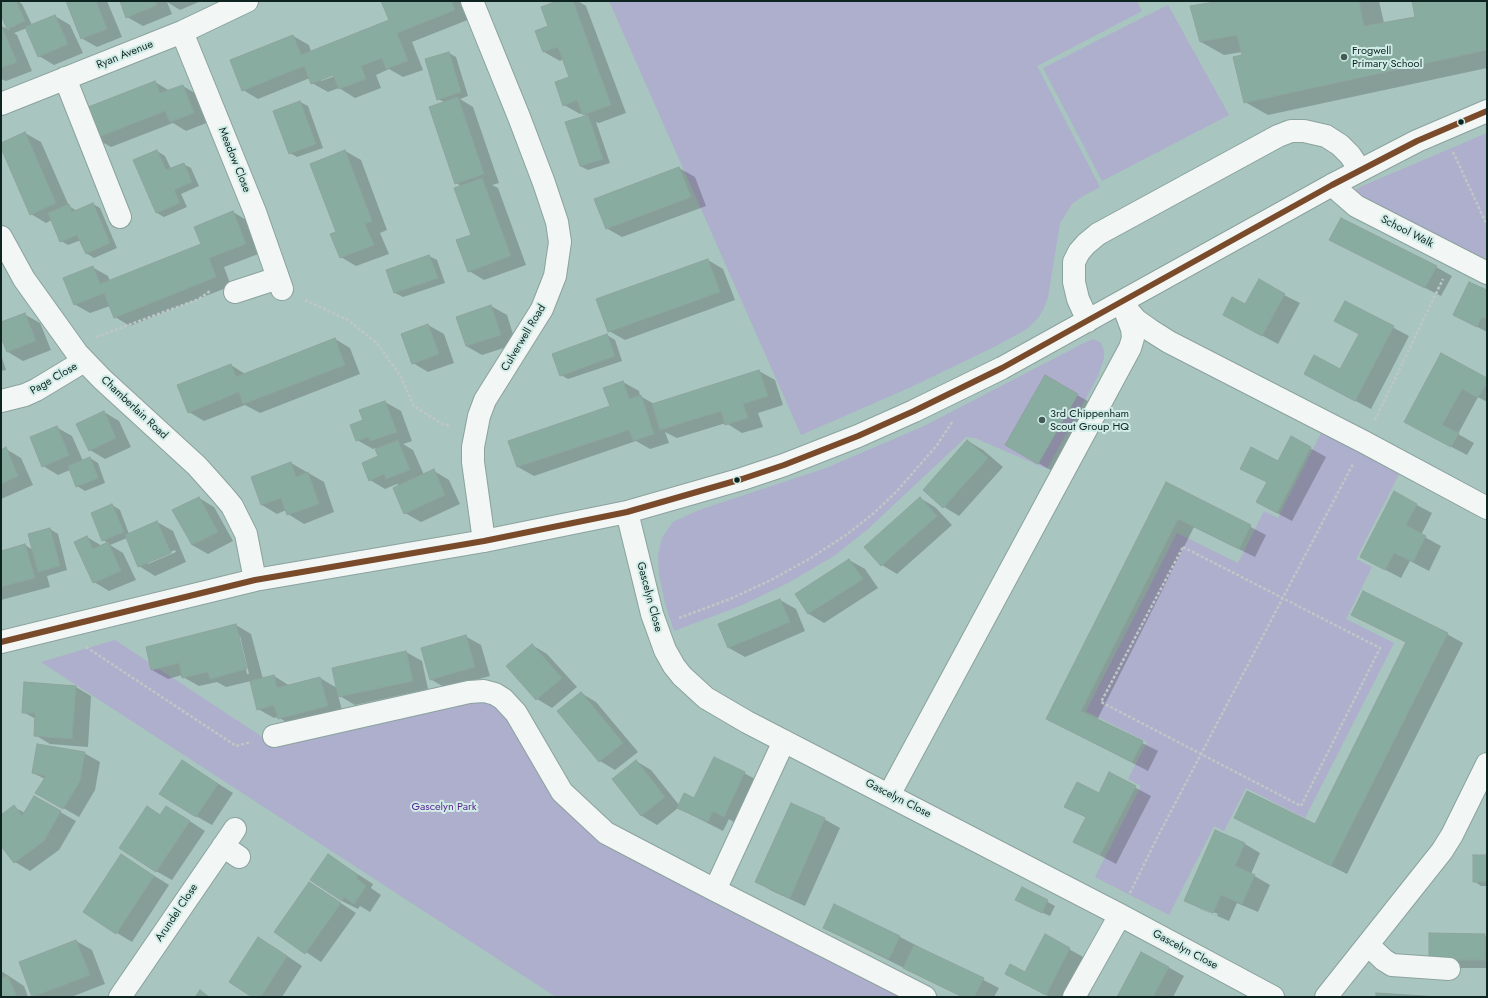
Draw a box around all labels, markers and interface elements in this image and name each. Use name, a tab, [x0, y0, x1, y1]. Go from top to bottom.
street label: Ryan Avenue	[95, 38, 155, 72]
place label: Frogwell Primary School	[1352, 44, 1422, 70]
marker: Frogwell Primary School	[1339, 52, 1349, 62]
unlabelled marker	[1456, 117, 1466, 127]
street label: Meadow Close	[215, 126, 253, 194]
street label: School Walk	[1378, 213, 1436, 251]
street label: Culverwell Road	[499, 302, 549, 374]
street label: Page Close	[28, 360, 80, 398]
street label: Chamberlain Road	[98, 374, 170, 442]
place label: 3rd Chippenham Scout Group HQ	[1050, 407, 1129, 433]
marker: 3rd Chippenham Scout Group HQ	[1037, 415, 1047, 425]
unlabelled marker	[732, 475, 742, 485]
street label: Gascelyn Close	[633, 561, 665, 633]
street label: Gascelyn Close	[863, 777, 933, 821]
park label: Gascelyn Park	[411, 800, 477, 814]
street label: Arundel Close	[153, 882, 201, 944]
street label: Gascelyn Close	[1150, 927, 1220, 973]

